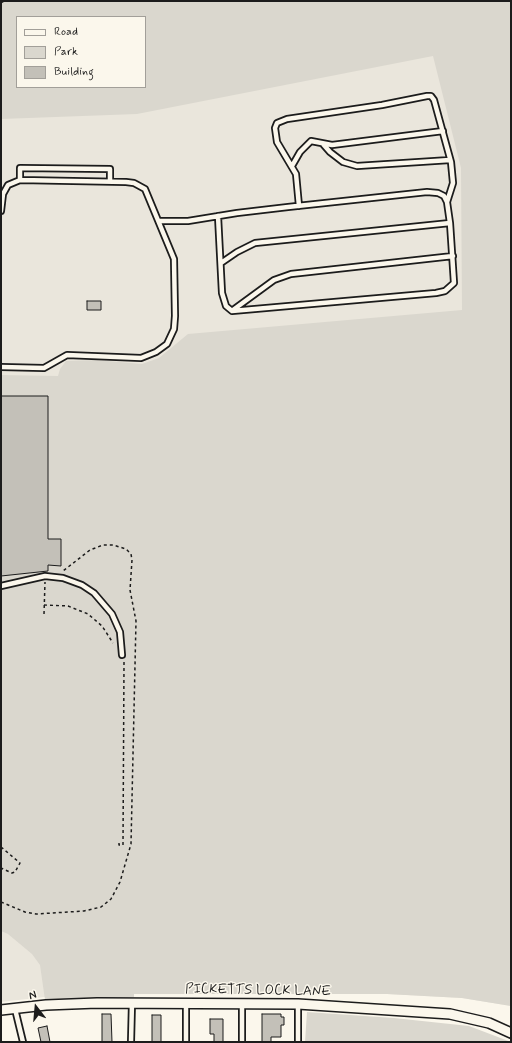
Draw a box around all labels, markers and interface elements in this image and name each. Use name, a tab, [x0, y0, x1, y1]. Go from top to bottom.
legend	[16, 16, 146, 88]
text: Road	[54, 24, 78, 40]
text: Park	[54, 44, 78, 60]
text: Building	[54, 64, 94, 80]
street label: PICKETTS LOCK LANE	[185, 981, 331, 1001]
north arrow	[16, 987, 56, 1027]
text: N	[27, 988, 38, 1003]

